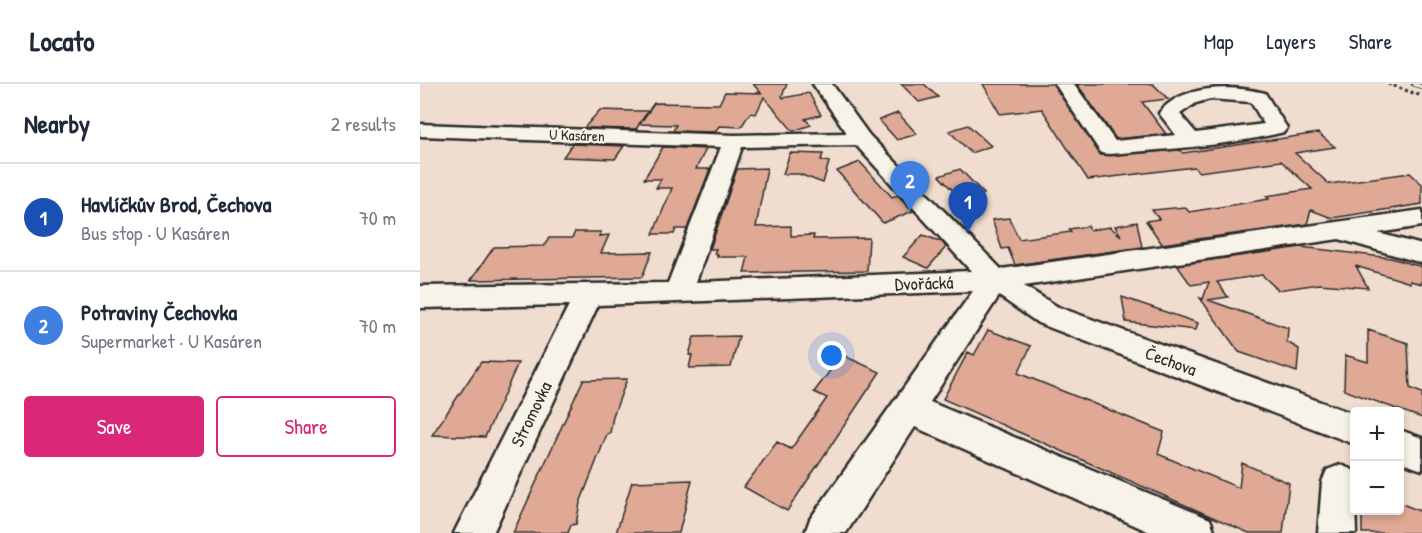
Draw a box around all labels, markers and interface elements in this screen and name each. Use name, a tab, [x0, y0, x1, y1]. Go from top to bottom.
text: Locato	[30, 22, 94, 60]
text: Map	[1204, 27, 1233, 56]
text: Layers	[1266, 27, 1316, 56]
text: Share	[1349, 27, 1392, 56]
text: Nearby	[24, 106, 90, 141]
text: 2 results	[331, 110, 396, 137]
street label: U Kasáren	[549, 124, 605, 146]
pin: 2	[890, 162, 930, 211]
pin: 1	[948, 182, 988, 232]
text: Havlíčkův Brod, Čechova	[81, 189, 271, 219]
text: 1	[40, 204, 47, 231]
text: 70 m	[359, 204, 396, 231]
text: Bus stop · U Kasáren	[81, 219, 230, 246]
street label: Dvořácká	[894, 269, 954, 297]
text: Potraviny Čechovka	[81, 297, 237, 327]
text: 2	[39, 312, 48, 339]
text: 70 m	[359, 312, 396, 339]
text: Supermarket · U Kasáren	[81, 327, 262, 354]
street label: Čechova	[1142, 340, 1200, 382]
your location	[817, 341, 846, 370]
street label: Stromovka	[504, 377, 558, 451]
button: Save	[24, 396, 204, 457]
button: Share	[216, 396, 396, 457]
map controls	[1350, 407, 1404, 515]
button: +	[1350, 407, 1404, 461]
button: −	[1350, 461, 1404, 515]

